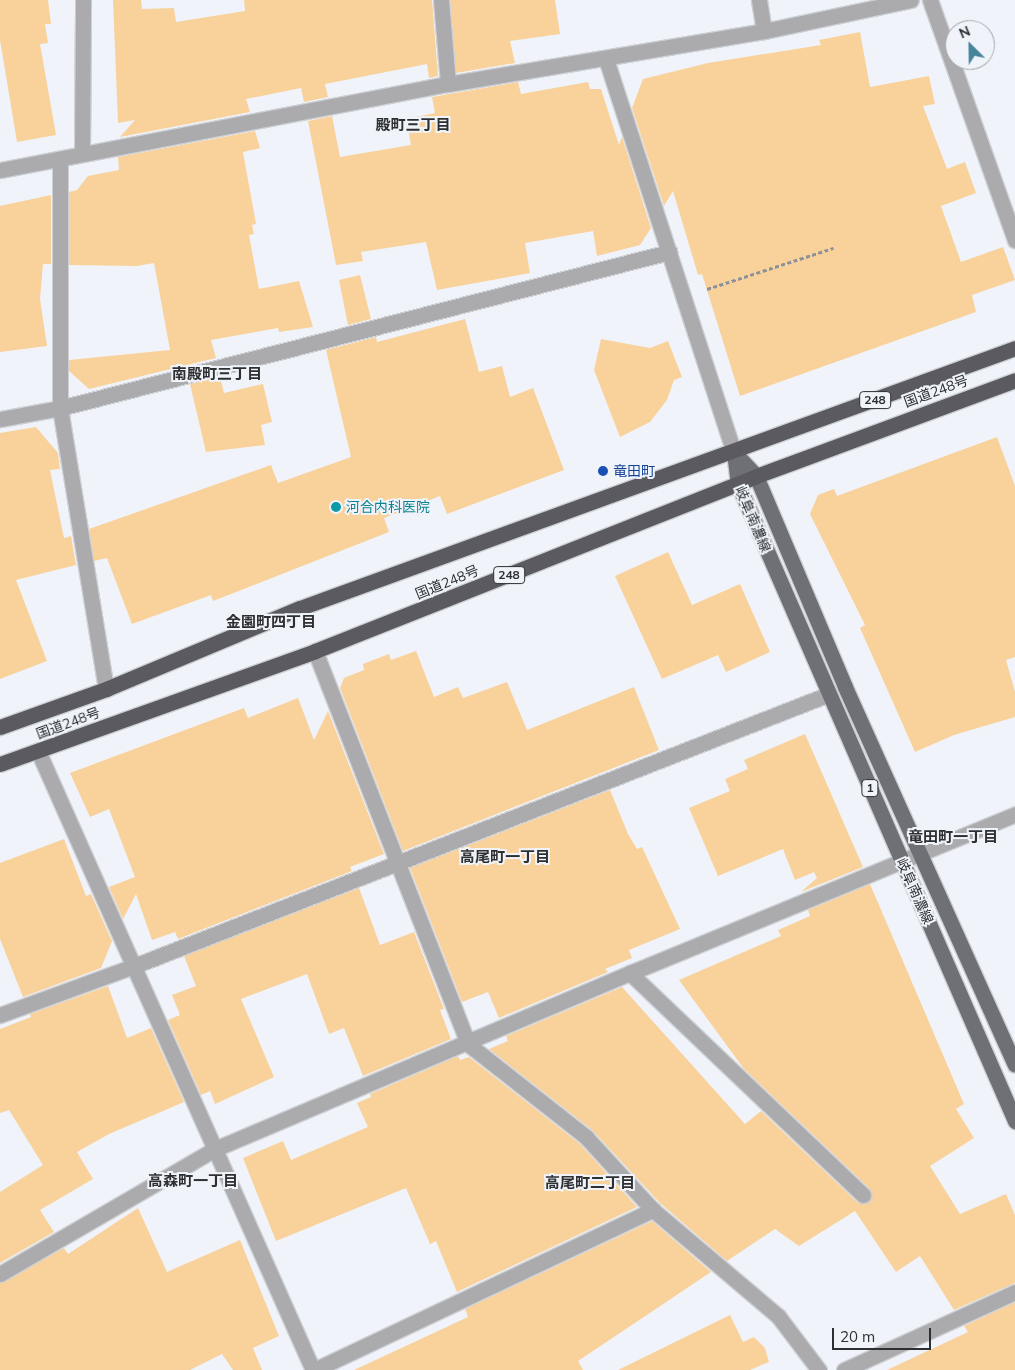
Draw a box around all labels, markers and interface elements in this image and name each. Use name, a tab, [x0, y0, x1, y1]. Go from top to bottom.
north arrow	[945, 20, 995, 70]
text: N	[956, 22, 973, 42]
district label: 殿町三丁目	[376, 116, 450, 134]
district label: 南殿町三丁目	[172, 365, 262, 383]
street label: 国道248号	[902, 372, 970, 410]
road number: 248	[859, 390, 891, 410]
place label: 竜田町	[613, 463, 655, 479]
marker: 竜田町	[597, 465, 609, 477]
street label: 岐阜南濃線	[732, 484, 774, 554]
place label: 河合内科医院	[346, 499, 430, 515]
marker: 河合内科医院	[330, 501, 342, 513]
street label: 国道248号	[413, 562, 481, 602]
road number: 248	[493, 566, 525, 584]
district label: 金園町四丁目	[226, 613, 316, 631]
street label: 国道248号	[34, 704, 102, 742]
road number: 1	[861, 778, 879, 798]
district label: 竜田町一丁目	[908, 828, 998, 846]
district label: 高尾町一丁目	[460, 848, 550, 866]
street label: 岐阜南濃線	[893, 856, 937, 926]
district label: 高森町一丁目	[148, 1172, 238, 1190]
district label: 高尾町二丁目	[545, 1174, 635, 1192]
scale bar	[835, 1318, 934, 1350]
text: 20 m	[840, 1327, 875, 1346]

